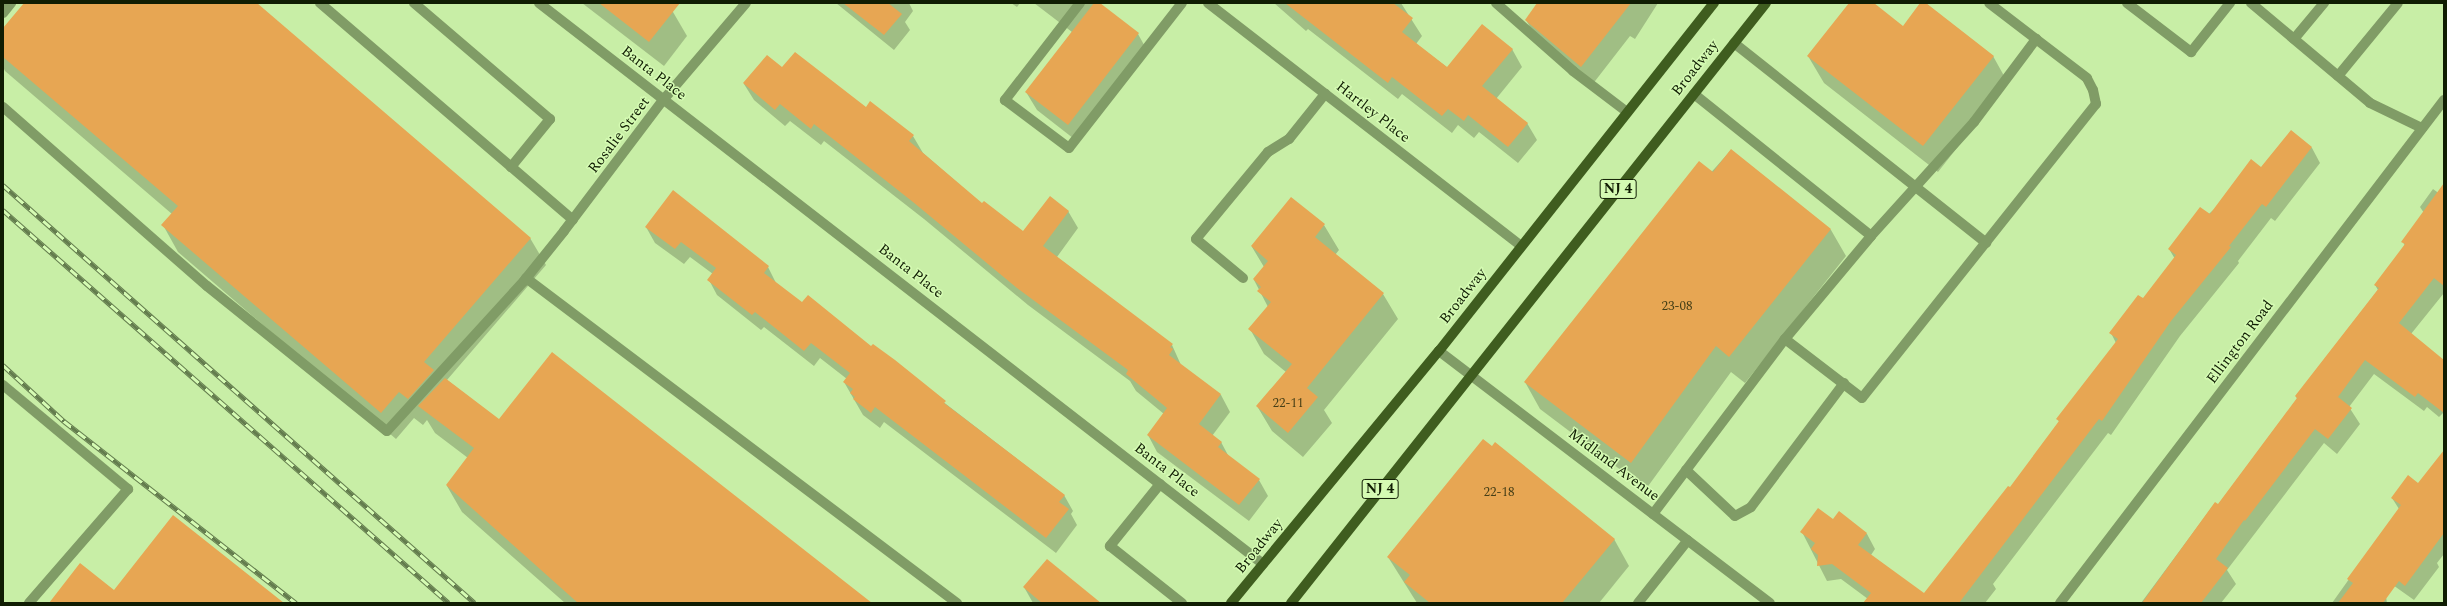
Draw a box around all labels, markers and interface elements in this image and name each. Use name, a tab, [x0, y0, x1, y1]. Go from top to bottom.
street label: Broadway	[1668, 37, 1722, 99]
street label: Banta Place	[618, 42, 690, 104]
street label: Hartley Place	[1332, 77, 1414, 147]
street label: Rosalie Street	[584, 93, 654, 177]
road number: NJ 4	[1599, 177, 1637, 201]
street label: Banta Place	[875, 240, 947, 302]
street label: Broadway	[1436, 265, 1490, 327]
street label: Ellington Road	[2203, 297, 2277, 387]
house number: 23-08	[1662, 298, 1692, 314]
house number: 22-11	[1273, 395, 1303, 411]
street label: Midland Avenue	[1565, 425, 1663, 505]
street label: Banta Place	[1131, 439, 1203, 501]
road number: NJ 4	[1361, 477, 1399, 501]
house number: 22-18	[1484, 484, 1514, 500]
street label: Broadway	[1231, 515, 1287, 577]

